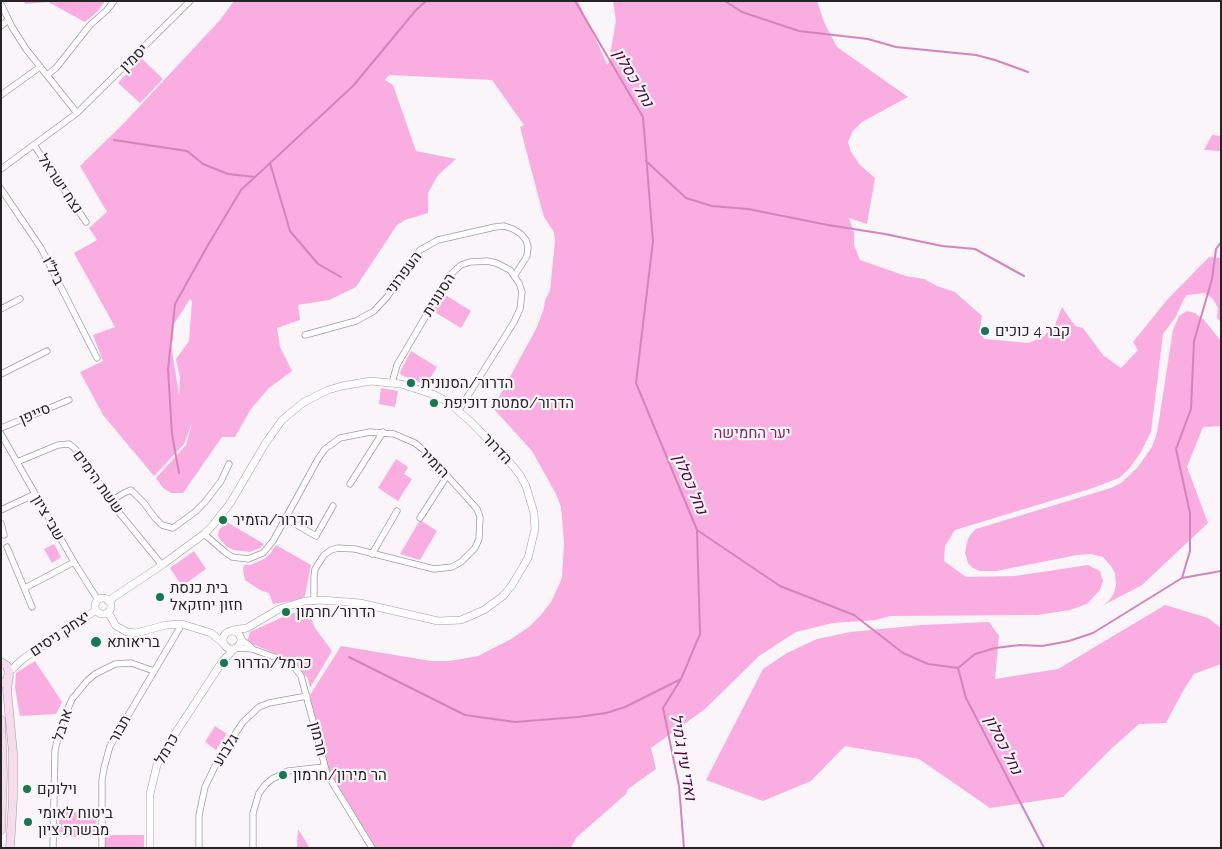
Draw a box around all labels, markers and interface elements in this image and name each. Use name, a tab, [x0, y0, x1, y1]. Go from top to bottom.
street label: יסמין	[116, 40, 152, 76]
water label: נחל כסלון	[609, 45, 657, 111]
street label: נצח ישראל	[34, 151, 86, 217]
street label: העפרוני	[382, 248, 426, 298]
street label: ביל״ו	[38, 254, 68, 288]
street label: הסנונית	[419, 270, 459, 320]
place label: קבר 4 כוכים	[995, 322, 1070, 340]
marker: קבר 4 כוכים	[979, 325, 991, 337]
place label: הדרור/הסנונית	[421, 374, 513, 392]
marker: הדרור/הסנונית	[405, 377, 417, 389]
place label: הדרור/סמטת דוכיפת	[444, 394, 574, 412]
marker: הדרור/סמטת דוכיפת	[428, 397, 440, 409]
street label: סייפן	[17, 399, 53, 429]
park label: יער החמישה	[713, 424, 791, 442]
street label: הדרור	[478, 430, 516, 468]
street label: הזמיר	[415, 444, 453, 482]
street label: ששת הימים	[69, 447, 127, 517]
water label: נחל כסלון	[669, 451, 711, 517]
street label: שבי ציון	[28, 492, 68, 544]
place label: הדרור/הזמיר	[233, 511, 313, 529]
marker: הדרור/הזמיר	[217, 514, 229, 526]
place label: בית כנסת חזון יחזקאל	[170, 579, 243, 614]
marker: בית כנסת חזון יחזקאל	[154, 591, 166, 603]
place label: הדרור/חרמון	[296, 603, 376, 621]
marker: הדרור/חרמון	[280, 606, 292, 618]
street label: יצחק ניסים	[27, 607, 93, 661]
place label: בריאותא	[107, 633, 160, 651]
marker: בריאותא	[89, 635, 103, 649]
place label: כרמל/הדרור	[234, 654, 311, 672]
marker: כרמל/הדרור	[218, 657, 230, 669]
street label: ארבל	[49, 707, 77, 743]
street label: תבור	[105, 712, 135, 746]
water label: ואדי עין ג'מיל	[666, 712, 700, 802]
water label: נחל כסלון	[980, 712, 1026, 778]
street label: חרמון	[305, 720, 331, 758]
street label: כרמל	[151, 730, 183, 768]
street label: גלבוע	[209, 731, 243, 769]
place label: הר מירון/חרמון	[293, 766, 387, 784]
marker: הר מירון/חרמון	[277, 769, 289, 781]
place label: וילוקם	[37, 780, 77, 798]
marker: וילוקם	[21, 783, 33, 795]
place label: ביטוח לאומי מבשרת ציון	[38, 804, 113, 839]
marker: ביטוח לאומי מבשרת ציון	[22, 816, 34, 828]

